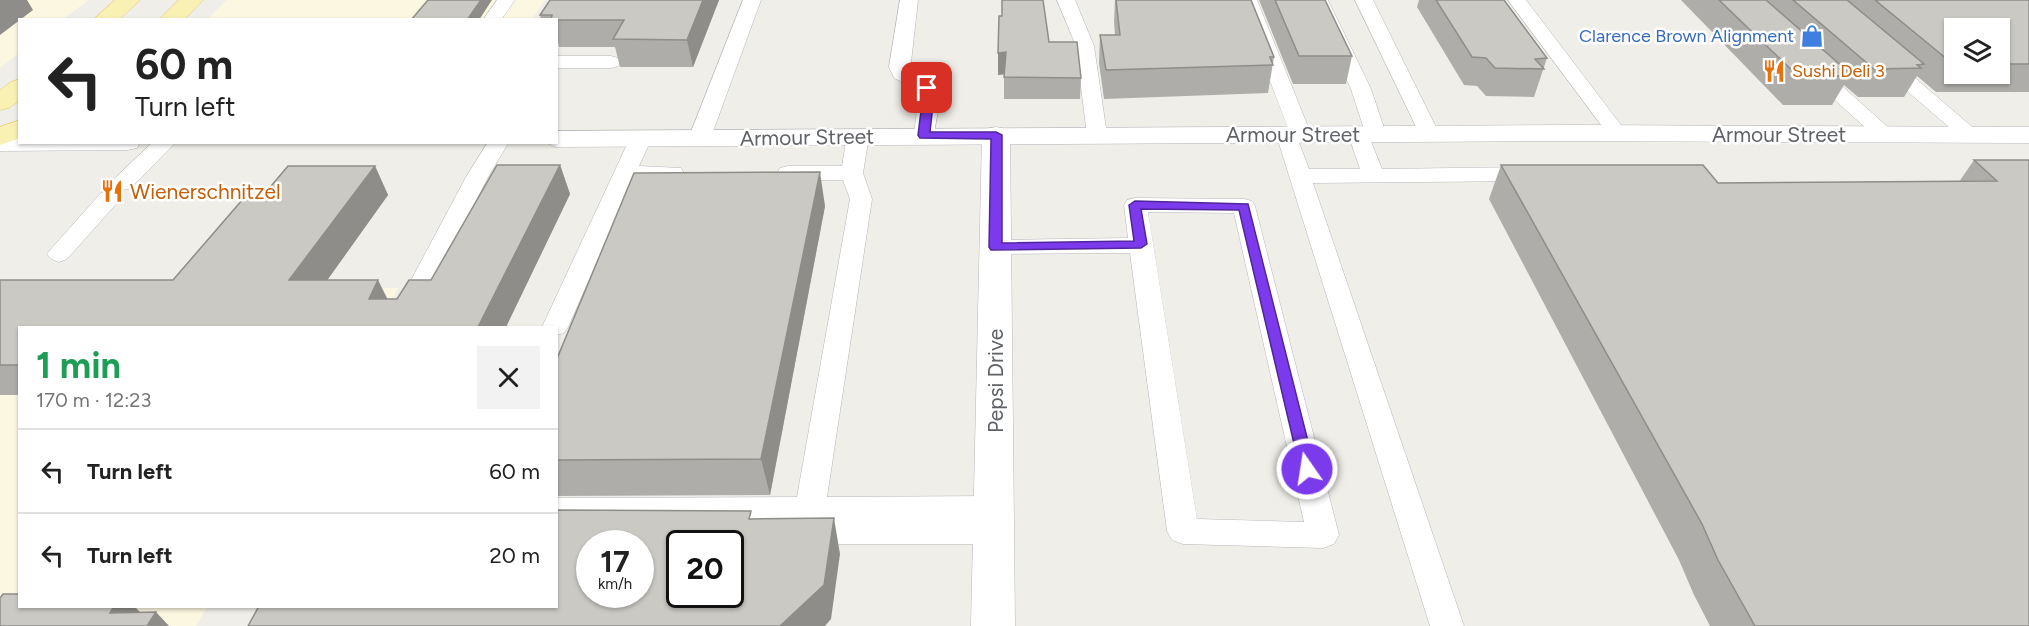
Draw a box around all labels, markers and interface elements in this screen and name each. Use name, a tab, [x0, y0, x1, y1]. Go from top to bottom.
map controls	[1944, 18, 2010, 84]
button: layers	[1944, 18, 2010, 84]
shop icon: Clarence Brown Alignment	[1799, 23, 1825, 49]
place label: Clarence Brown Alignment	[1579, 25, 1794, 47]
text: 60 m	[135, 39, 233, 90]
icon: left	[36, 42, 114, 120]
restaurant icon: Sushi Deli 3	[1761, 58, 1787, 84]
place label: Sushi Deli 3	[1792, 60, 1885, 82]
pin	[901, 62, 952, 113]
icon: arrive	[910, 71, 943, 104]
text: Turn left	[135, 90, 235, 123]
street label: Armour Street	[1226, 122, 1360, 147]
street label: Armour Street	[1712, 122, 1846, 147]
street label: Armour Street	[740, 123, 874, 151]
restaurant icon: Wienerschnitzel	[99, 178, 125, 204]
place label: Wienerschnitzel	[130, 179, 281, 204]
street label: Pepsi Drive	[983, 329, 1008, 433]
text: 1 min	[36, 344, 121, 387]
button: close	[477, 346, 540, 409]
text: 170 m · 12:23	[36, 388, 151, 412]
position arrow	[1275, 437, 1339, 501]
icon: left	[36, 455, 69, 488]
text: Turn left	[87, 458, 173, 485]
text: 60 m	[489, 458, 540, 485]
speed limit sign: 20	[666, 530, 744, 608]
icon: left	[36, 539, 69, 572]
text: Turn left	[87, 542, 173, 569]
text: 20 m	[489, 542, 540, 569]
text: 17	[600, 543, 630, 580]
text: km/h	[598, 575, 632, 593]

